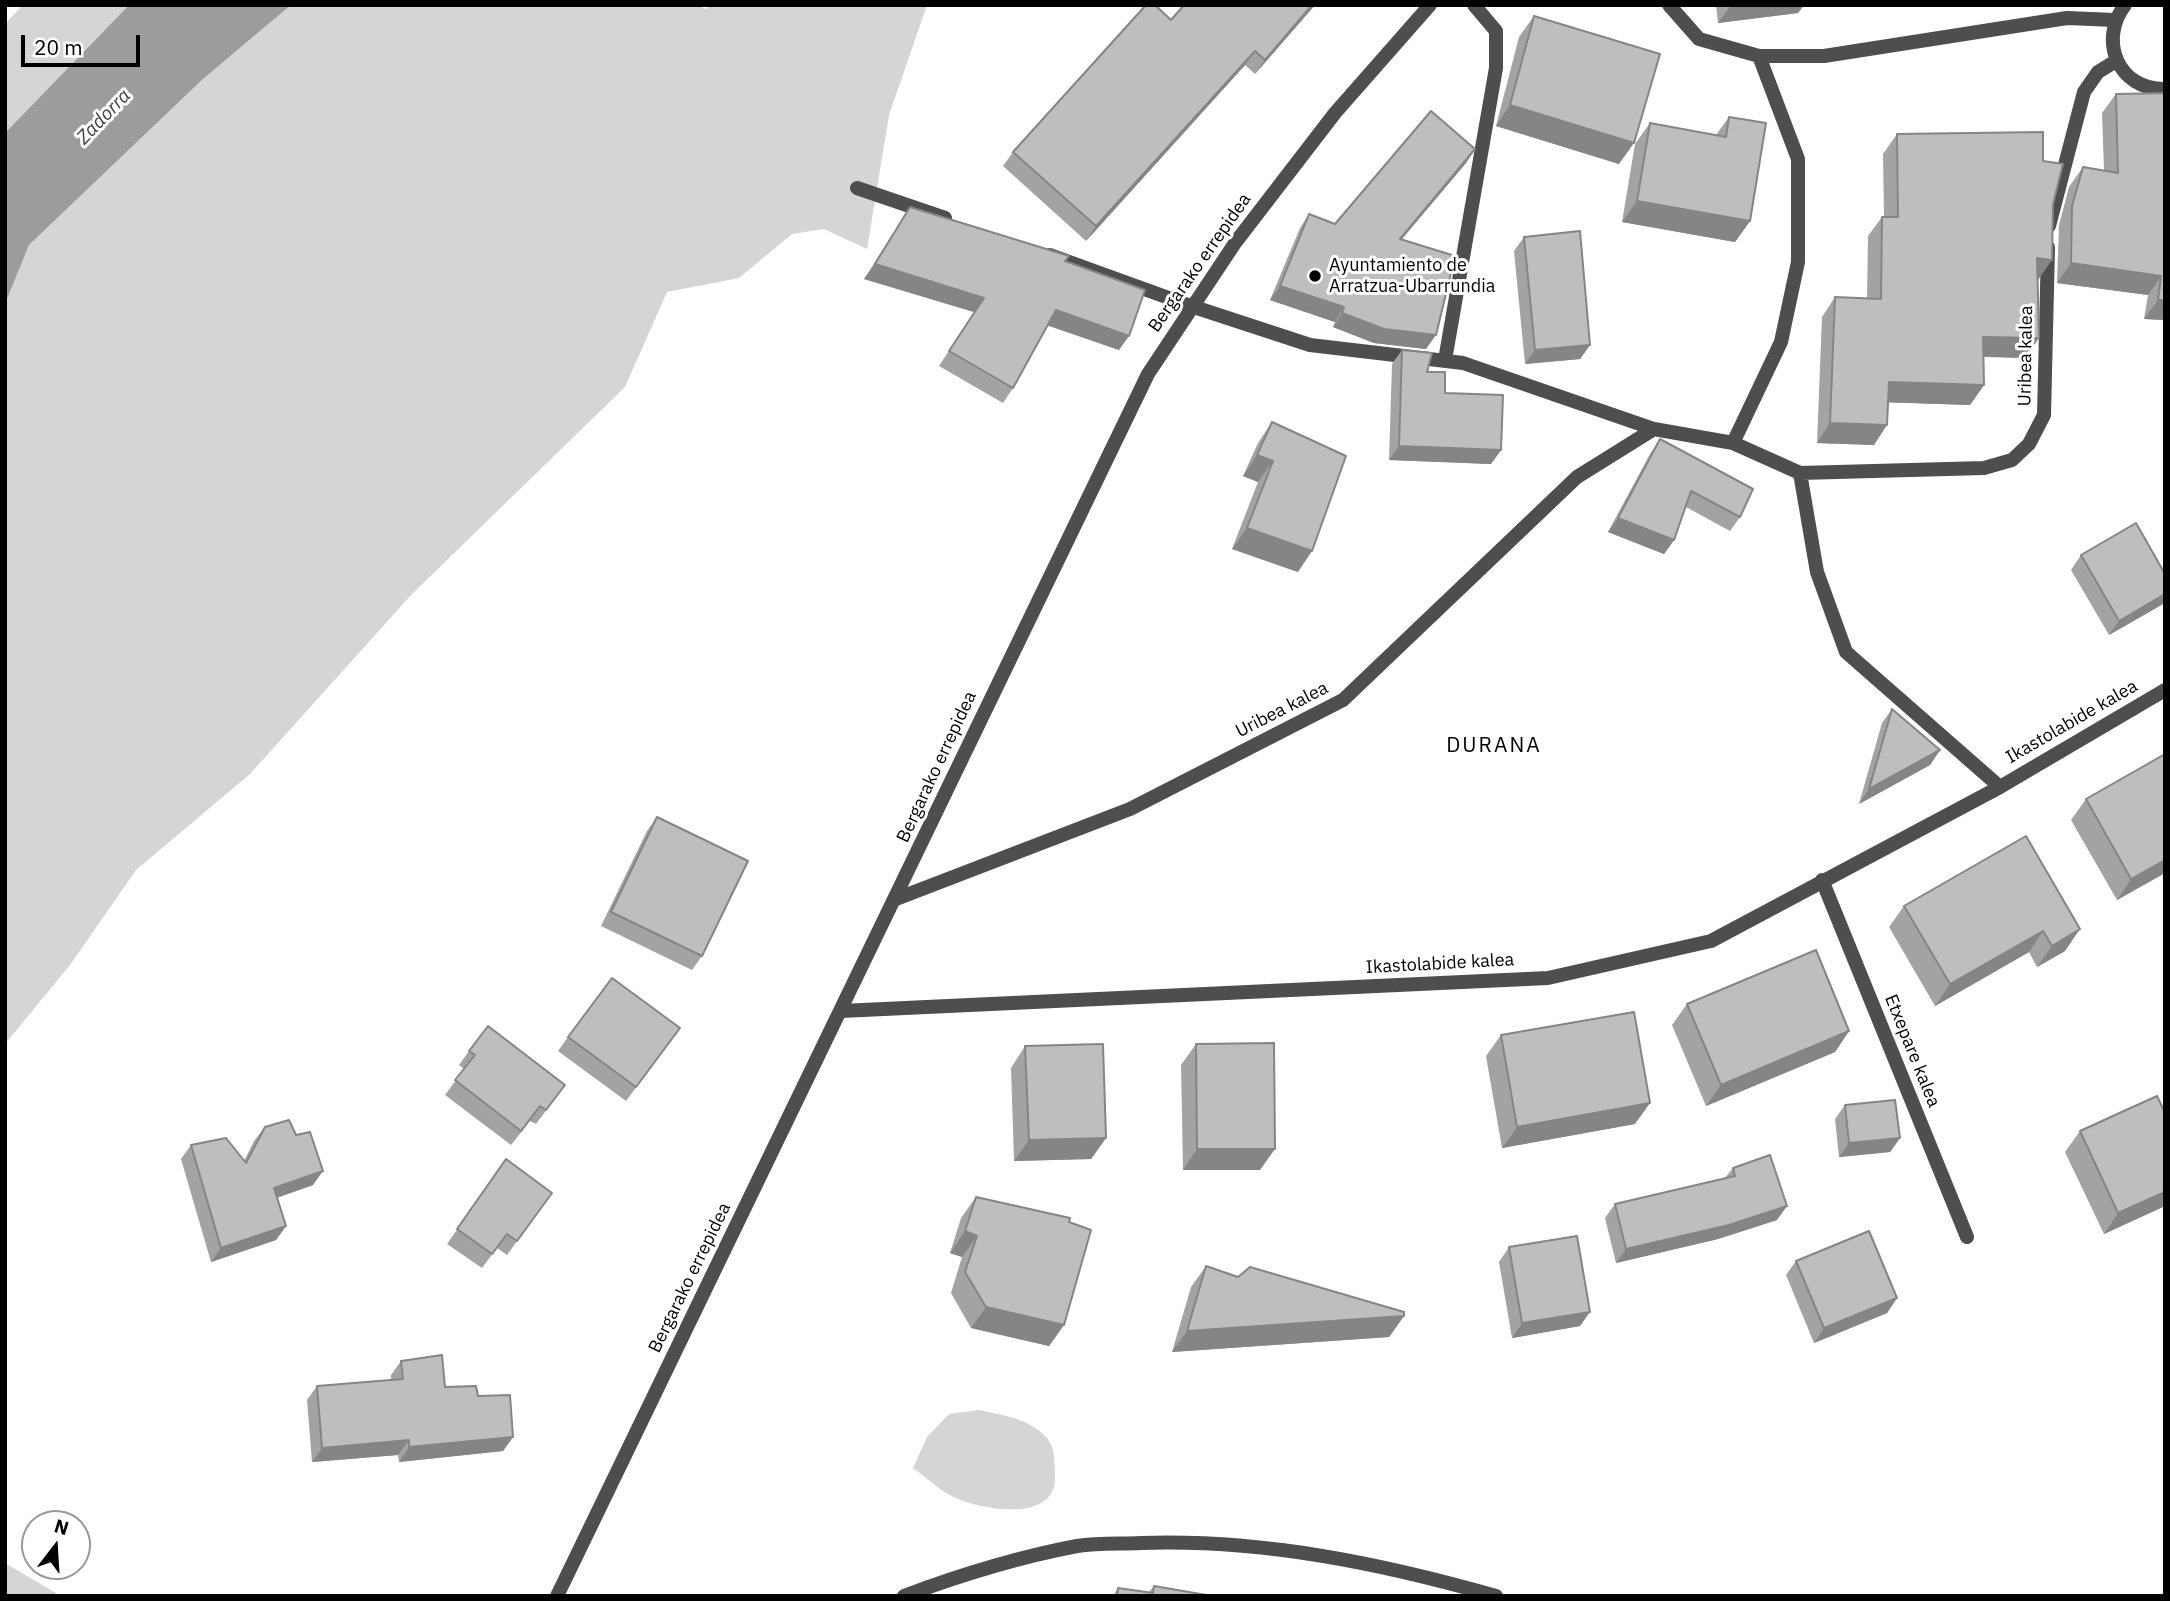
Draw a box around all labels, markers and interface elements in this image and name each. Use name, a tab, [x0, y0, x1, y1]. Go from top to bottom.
scale bar	[24, 21, 144, 65]
text: 20 m	[34, 33, 83, 61]
water label: Zadorra	[72, 85, 136, 149]
street label: Bergarako errepidea	[1144, 190, 1256, 336]
place label: Ayuntamiento de Arratzua-Ubarrundia	[1329, 255, 1495, 298]
marker: Ayuntamiento de Arratzua-Ubarrundia	[1307, 268, 1323, 284]
street label: Uribea kalea	[2014, 305, 2038, 407]
street label: Ikastolabide kalea	[2002, 675, 2142, 769]
street label: Uribea kalea	[1232, 677, 1332, 743]
street label: Bergarako errepidea	[892, 688, 982, 846]
district label: DURANA	[1447, 733, 1541, 759]
street label: Ikastolabide kalea	[1365, 949, 1515, 979]
street label: Etxepare kalea	[1880, 991, 1944, 1111]
street label: Bergarako errepidea	[644, 1199, 736, 1357]
north arrow	[21, 1510, 91, 1580]
text: N	[51, 1513, 72, 1540]

